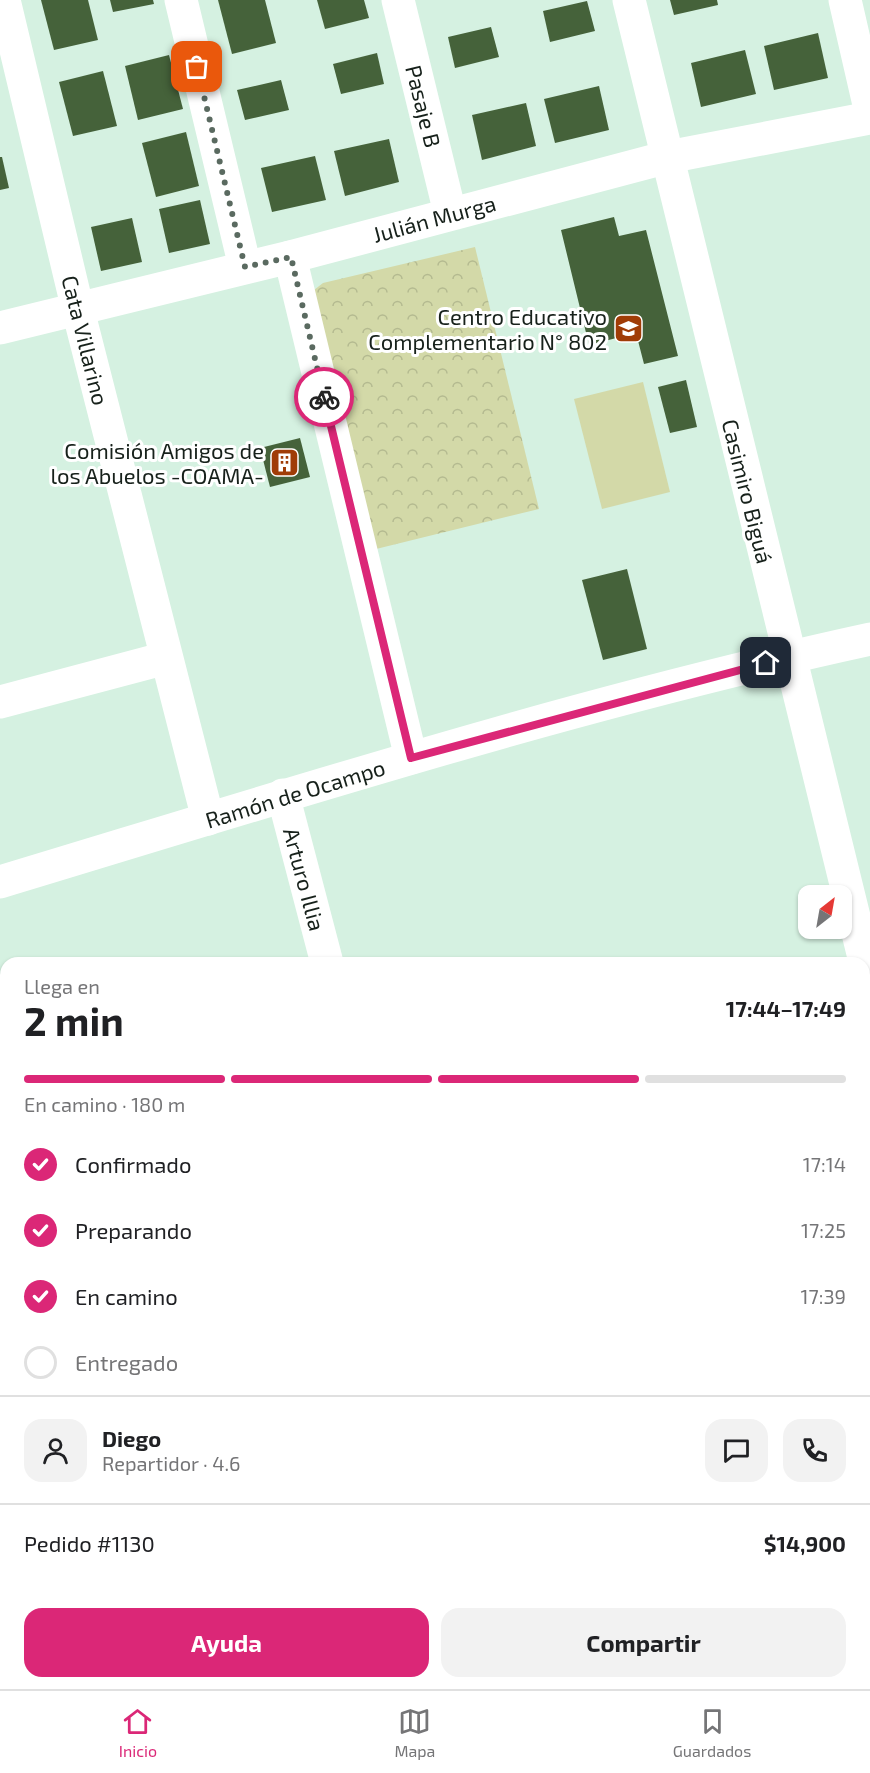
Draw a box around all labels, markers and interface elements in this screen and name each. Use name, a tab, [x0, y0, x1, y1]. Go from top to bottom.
pin	[171, 41, 222, 92]
icon: bag	[180, 50, 213, 83]
street label: Pasaje B	[400, 62, 447, 150]
street label: Julián Murga	[369, 189, 499, 247]
street label: Cata Villarino	[57, 272, 115, 408]
place label: Centro Educativo Complementario N° 802	[368, 303, 607, 354]
school or university icon: Centro Educativo Complementario N° 802	[612, 313, 644, 345]
courier	[294, 367, 354, 427]
icon: bike	[308, 381, 341, 414]
street label: Casimiro Biguá	[717, 416, 779, 566]
place label: Comisión Amigos de los Abuelos -COAMA-	[50, 437, 264, 488]
building icon: Comisión Amigos de los Abuelos -COAMA-	[269, 447, 301, 479]
pin	[740, 637, 791, 688]
icon: home	[749, 646, 782, 679]
street label: Ramón de Ocampo	[202, 753, 388, 833]
street label: Arturo Illia	[279, 825, 331, 933]
north arrow	[798, 885, 852, 939]
map controls	[798, 885, 852, 939]
text: Llega en	[24, 974, 100, 998]
text: 17:44–17:49	[726, 995, 846, 1021]
text: 2 min	[24, 997, 124, 1044]
text: En camino · 180 m	[24, 1092, 185, 1116]
icon: check	[24, 1148, 57, 1181]
text: Confirmado	[75, 1151, 191, 1177]
text: 17:14	[803, 1152, 846, 1176]
icon: check	[24, 1214, 57, 1247]
text: Preparando	[75, 1217, 192, 1243]
text: 17:25	[801, 1218, 846, 1242]
icon: check	[24, 1280, 57, 1313]
text: En camino	[75, 1283, 178, 1309]
text: 17:39	[801, 1284, 846, 1308]
text: Entregado	[75, 1349, 178, 1375]
button: person	[24, 1419, 87, 1482]
button: chat	[705, 1419, 768, 1482]
button: phone	[783, 1419, 846, 1482]
text: Diego	[102, 1425, 161, 1451]
text: Repartidor · 4.6	[102, 1451, 241, 1475]
text: Pedido #1130	[24, 1530, 155, 1556]
text: $14,900	[764, 1530, 846, 1556]
button: Ayuda	[24, 1608, 429, 1677]
button: Compartir	[441, 1608, 846, 1677]
tab: Inicio	[119, 1705, 157, 1760]
tab: Mapa	[394, 1705, 435, 1760]
tab: Guardados	[673, 1705, 751, 1760]

